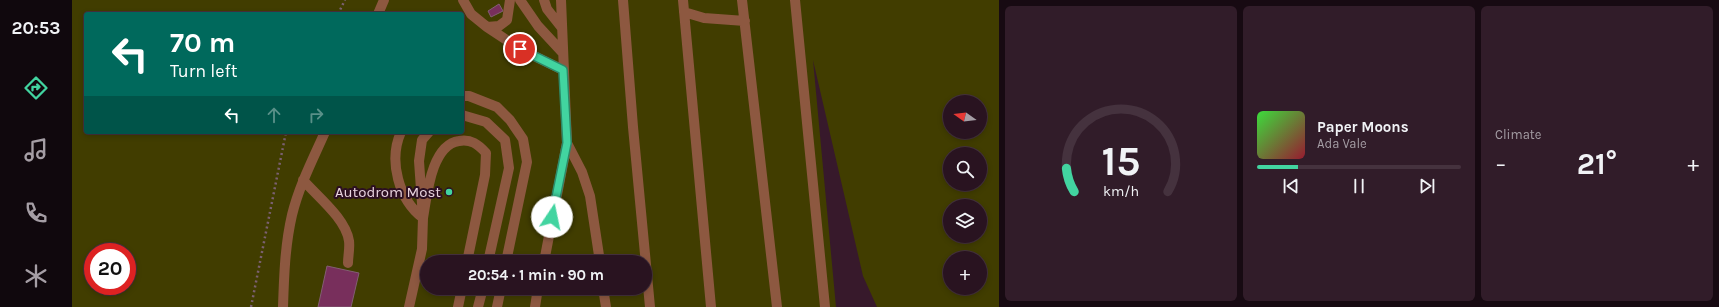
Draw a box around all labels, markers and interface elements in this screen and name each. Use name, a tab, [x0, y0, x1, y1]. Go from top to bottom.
text: 20:53	[12, 17, 60, 39]
text: 70 m	[170, 26, 235, 59]
icon: left	[104, 28, 156, 80]
pin	[503, 32, 537, 66]
icon: arrive	[509, 38, 531, 60]
text: Turn left	[170, 60, 238, 82]
icon: directions	[22, 74, 50, 102]
north arrow	[943, 95, 987, 139]
map controls	[943, 95, 987, 295]
icon: left	[221, 104, 243, 126]
icon: ahead	[263, 104, 285, 126]
icon: right	[305, 104, 327, 126]
text: Paper Moons	[1317, 118, 1409, 136]
text: Climate	[1495, 127, 1541, 142]
icon: music	[22, 136, 50, 164]
text: 15	[1101, 136, 1141, 184]
text: Ada Vale	[1317, 136, 1367, 151]
text: 21°	[1577, 146, 1617, 182]
button: search	[943, 147, 987, 191]
text: −	[1495, 151, 1507, 177]
text: +	[1687, 151, 1699, 177]
icon: previous	[1280, 175, 1302, 197]
icon: pause	[1348, 175, 1370, 197]
icon: next	[1416, 175, 1438, 197]
text: km/h	[1103, 182, 1139, 199]
place label: Autodrom Most	[335, 183, 441, 201]
marker: Autodrom Most	[444, 187, 454, 197]
position arrow	[531, 196, 573, 238]
icon: phone	[22, 199, 50, 227]
button: layers	[943, 199, 987, 243]
speed limit sign: 20	[84, 243, 136, 295]
button: +	[943, 251, 987, 295]
icon: climate	[22, 262, 50, 290]
text: 20:54 · 1 min · 90 m	[468, 266, 604, 284]

